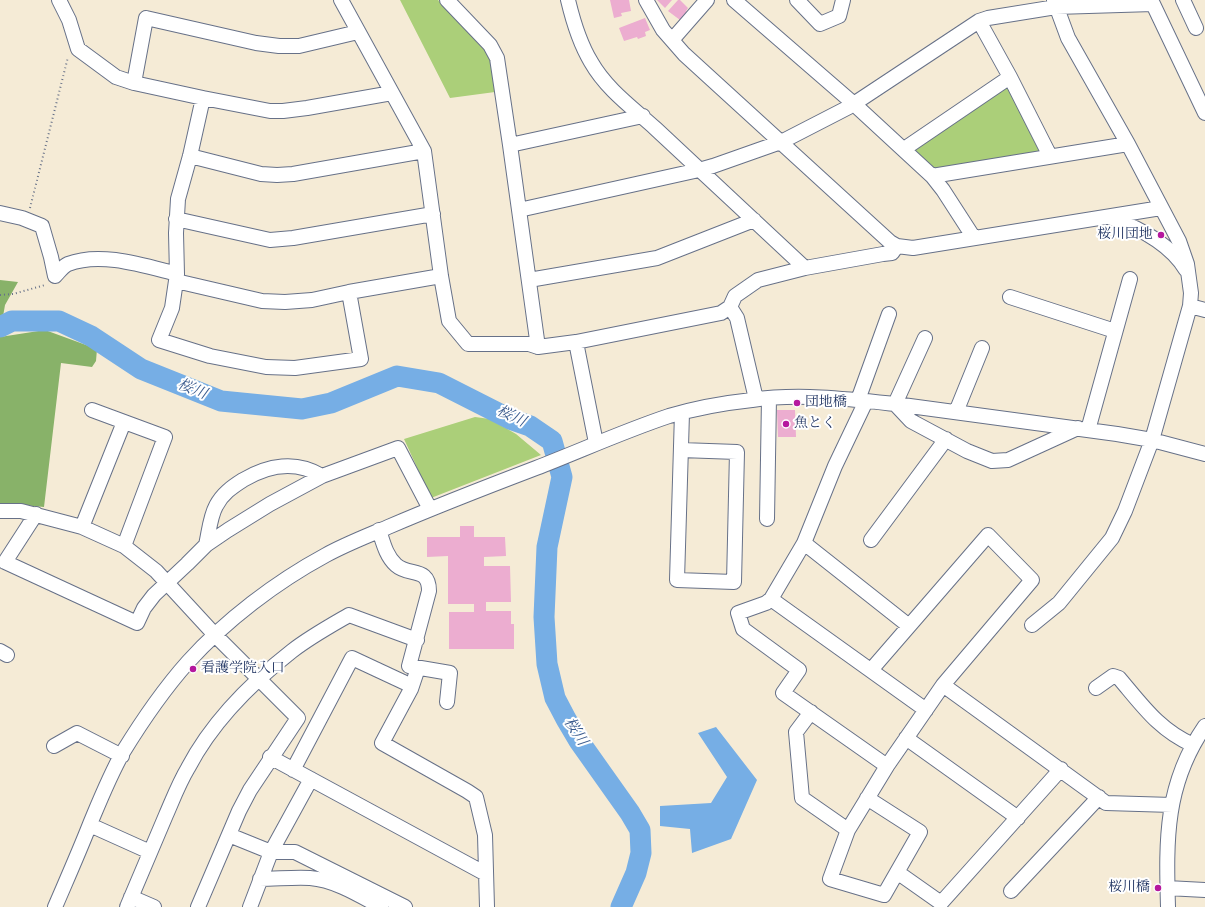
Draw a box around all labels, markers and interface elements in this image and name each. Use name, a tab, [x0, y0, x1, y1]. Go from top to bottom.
place label: 桜川団地	[1097, 227, 1153, 243]
marker: 桜川団地	[1156, 230, 1166, 240]
water label: 桜川	[175, 376, 209, 404]
place label: 団地橋	[805, 395, 847, 411]
marker: 団地橋	[792, 398, 802, 408]
water label: 桜川	[494, 403, 528, 431]
place label: 魚とく	[794, 416, 836, 432]
marker: 魚とく	[781, 419, 791, 429]
place label: 看護学院入口	[201, 661, 285, 677]
marker: 看護学院入口	[188, 664, 198, 674]
water label: 桜川	[559, 715, 591, 749]
place label: 桜川橋	[1108, 880, 1150, 896]
marker: 桜川橋	[1153, 883, 1163, 893]

